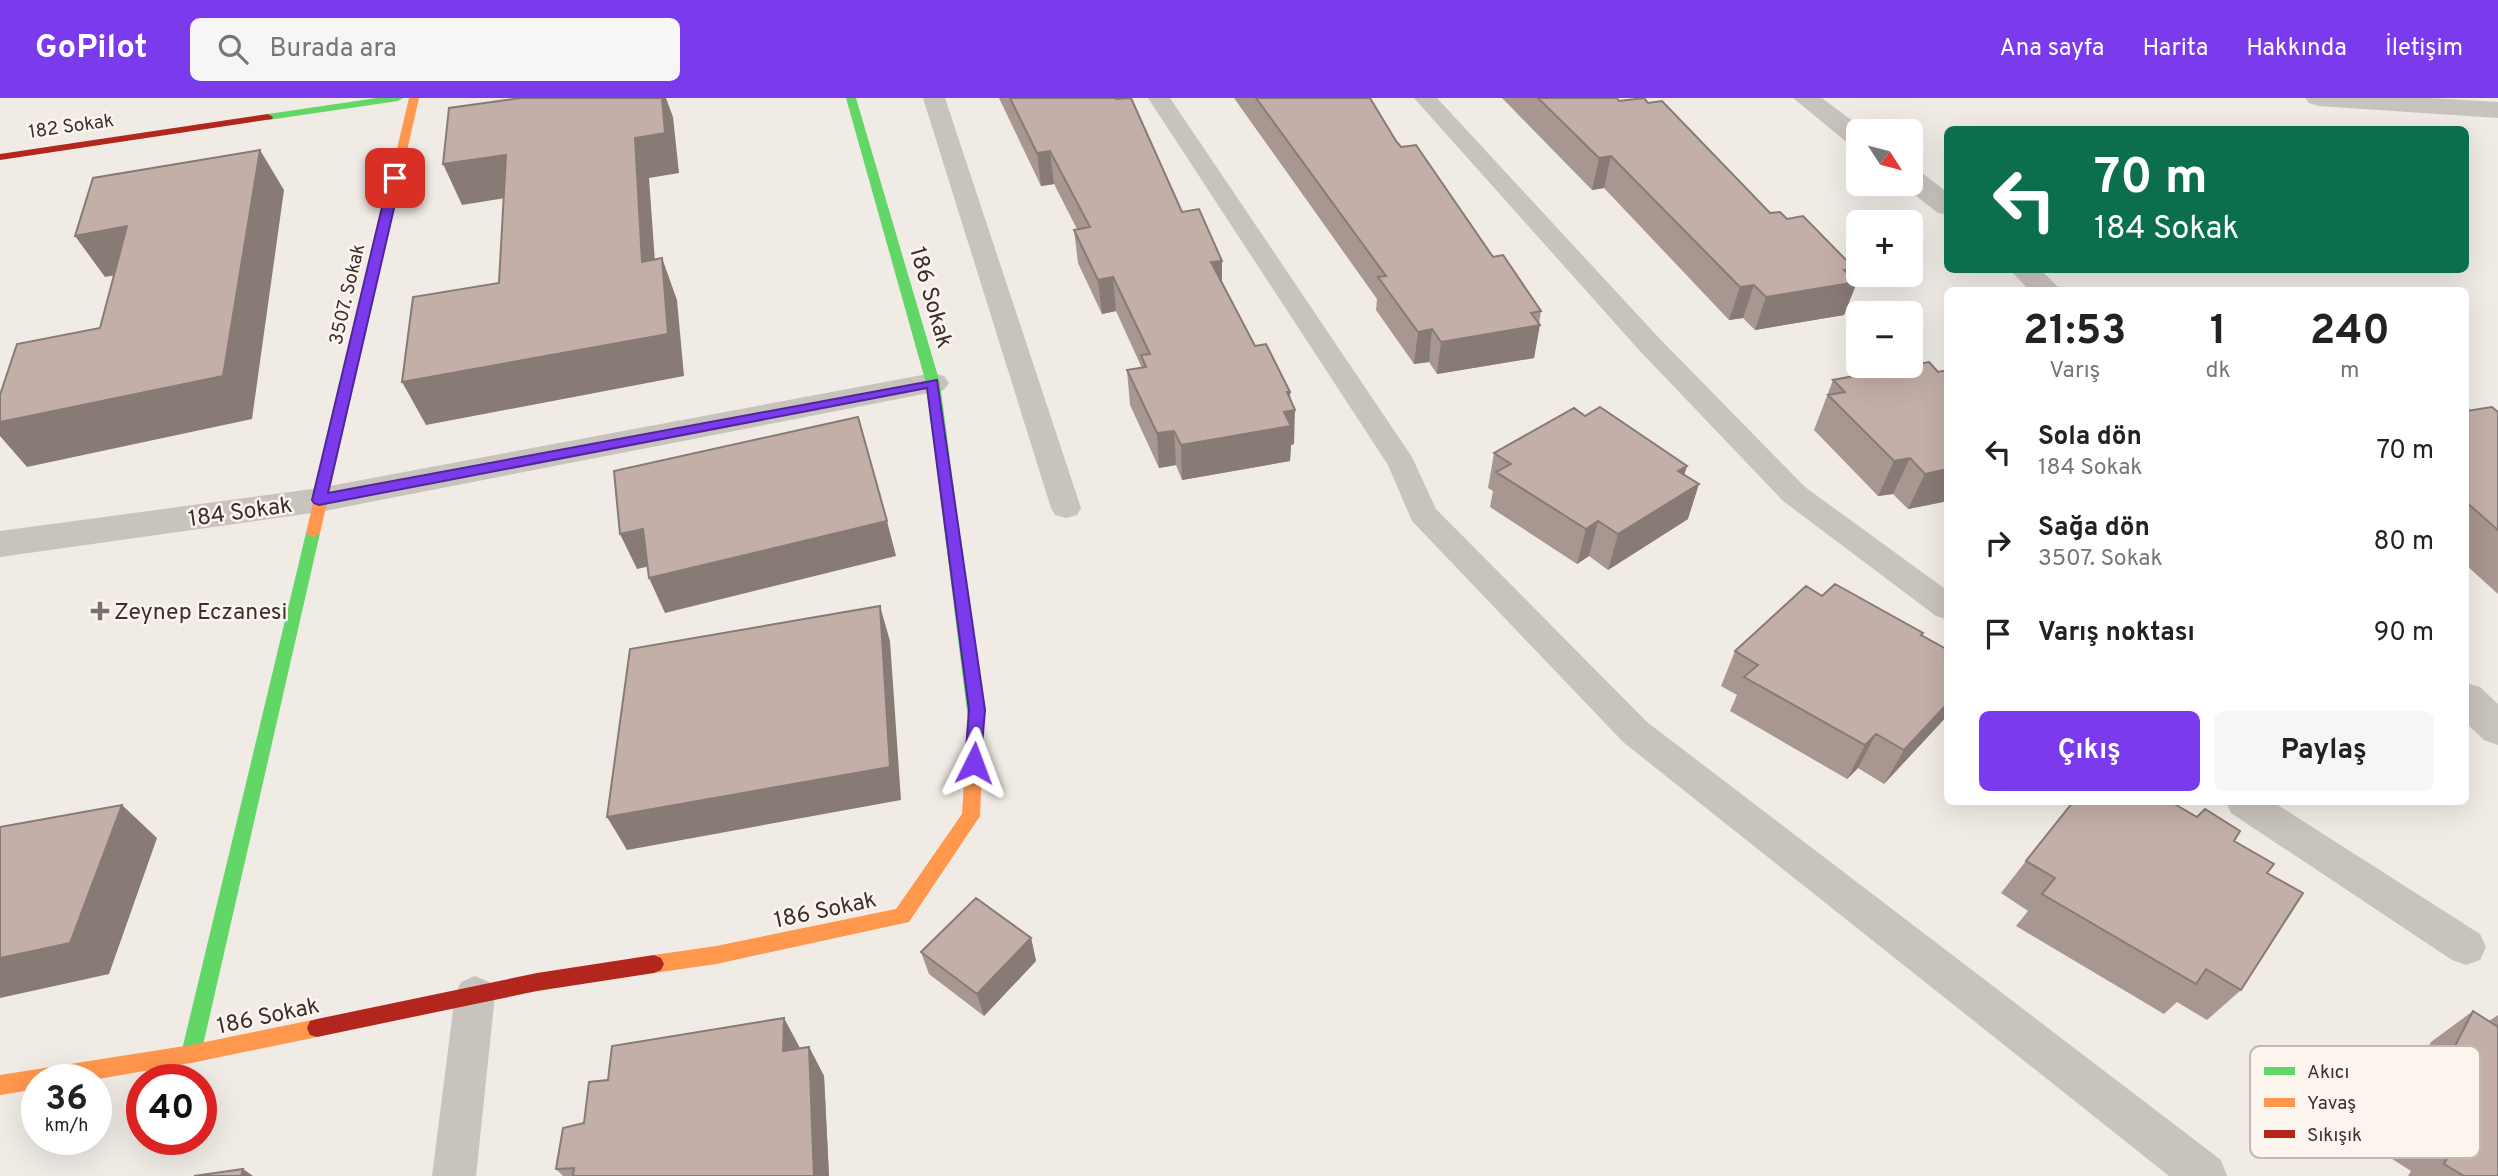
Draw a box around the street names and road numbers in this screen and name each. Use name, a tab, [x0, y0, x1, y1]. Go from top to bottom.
street label: 182 Sokak	[27, 109, 115, 145]
street label: 3507. Sokak	[325, 242, 371, 347]
street label: 186 Sokak	[901, 244, 958, 352]
street label: 184 Sokak	[187, 492, 294, 535]
street label: 186 Sokak	[772, 886, 879, 936]
street label: 186 Sokak	[215, 992, 322, 1042]

